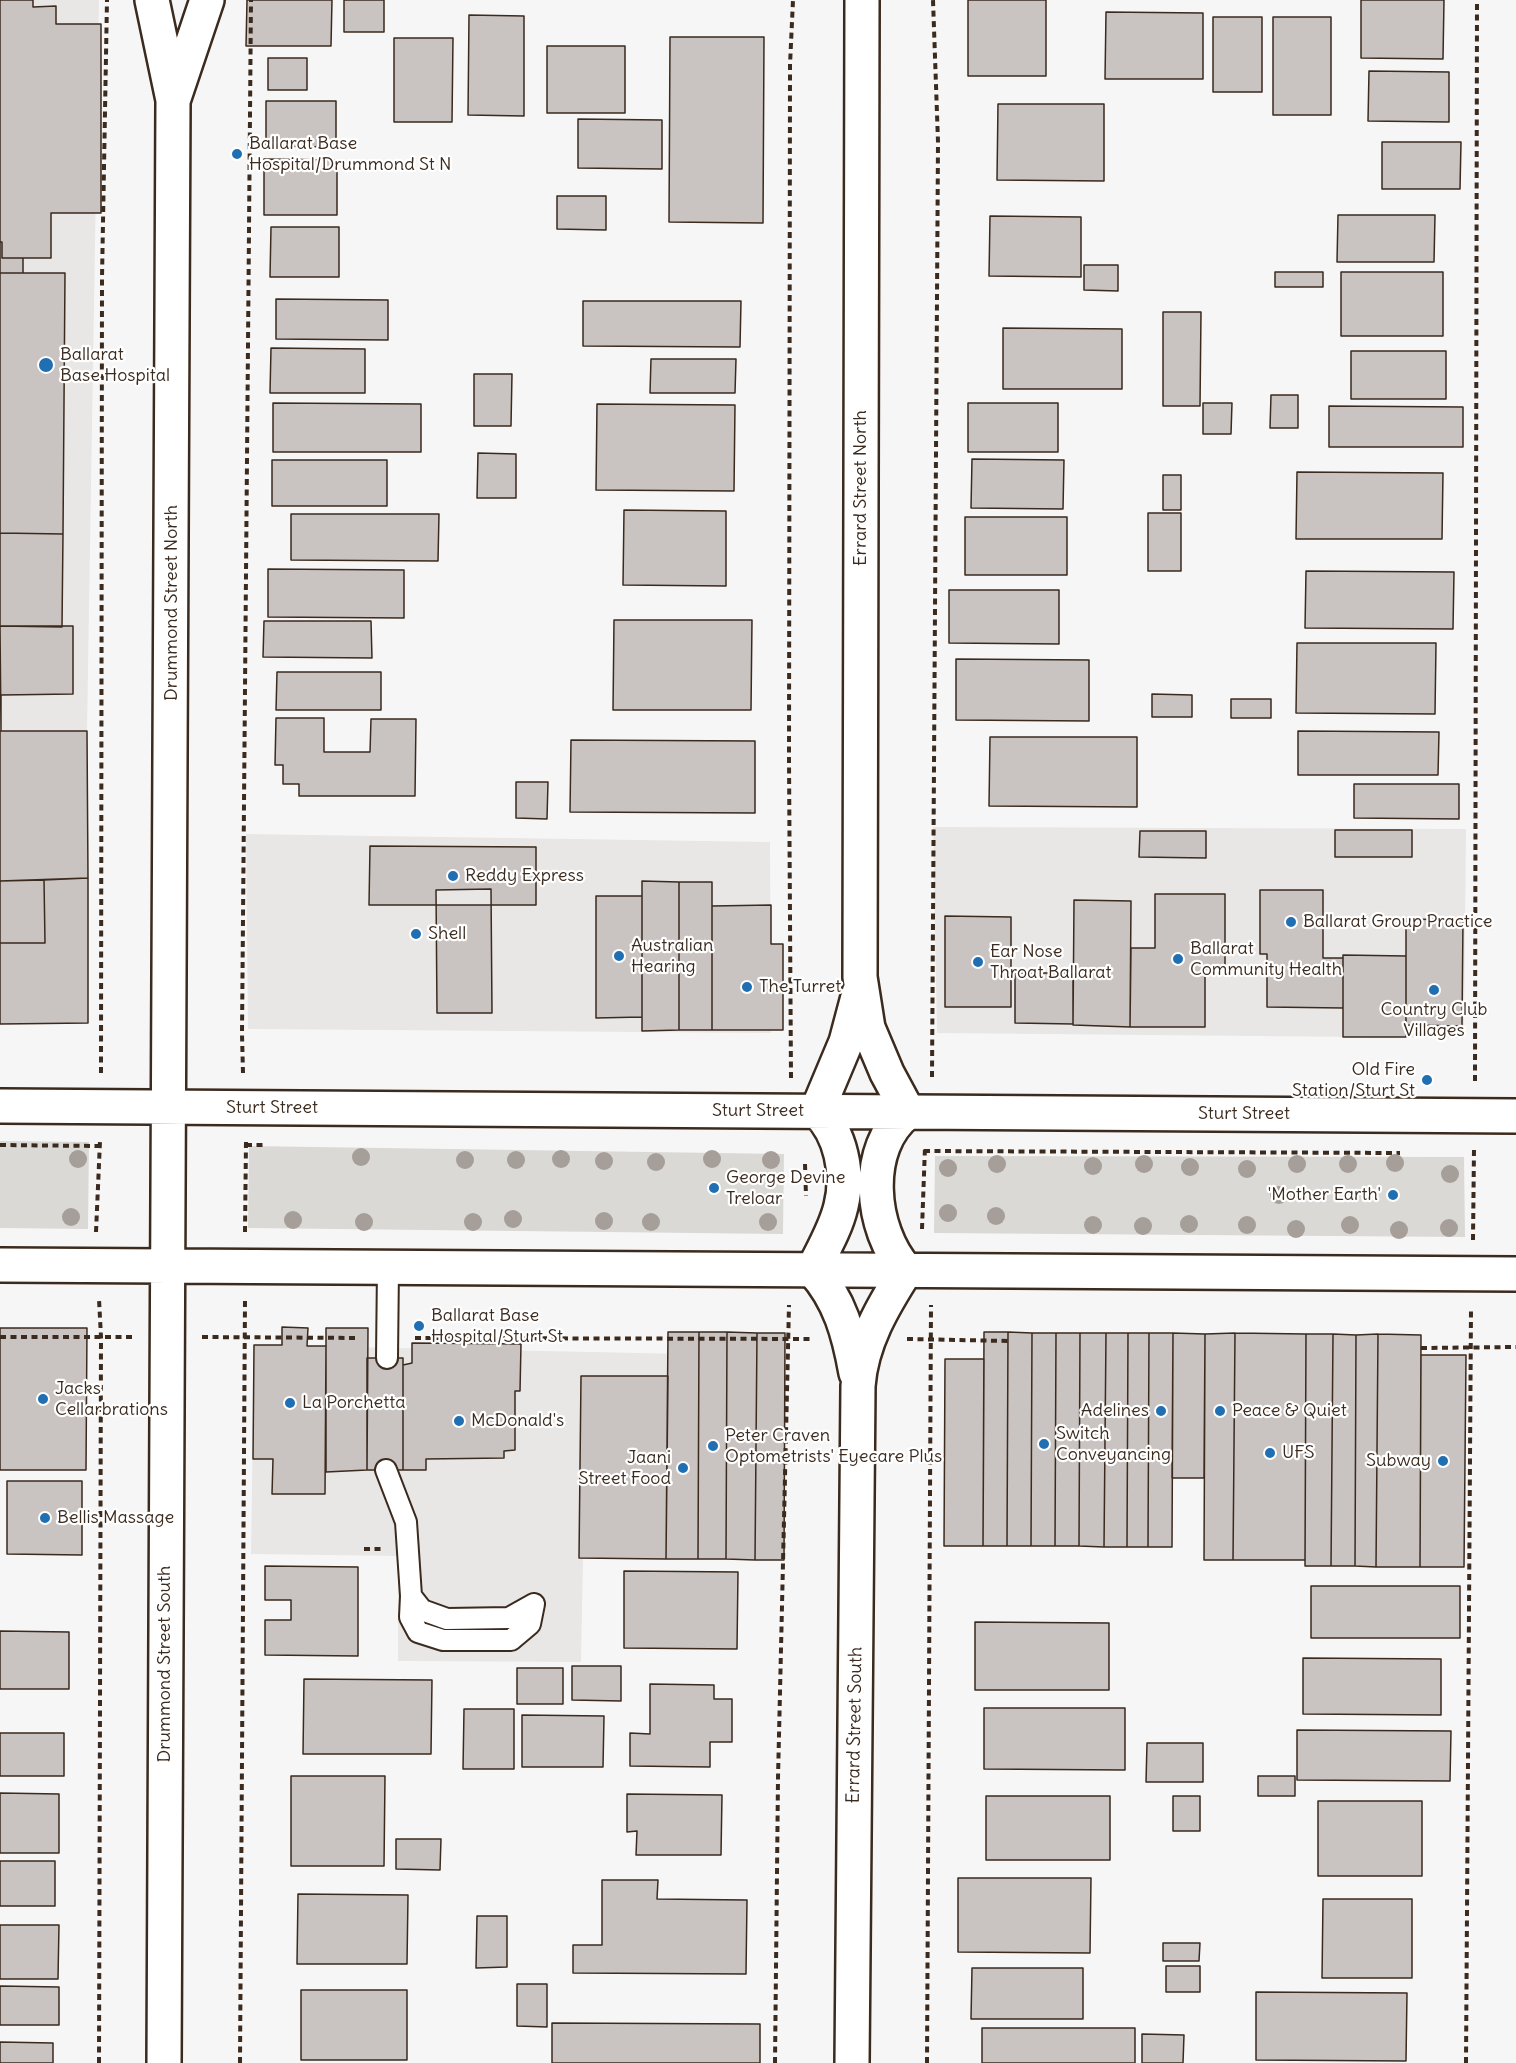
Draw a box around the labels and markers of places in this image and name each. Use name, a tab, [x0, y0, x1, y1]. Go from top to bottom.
place label: Ballarat Base Hospital/Drummond St N	[249, 133, 452, 176]
marker: Ballarat Base Hospital/Drummond St N	[230, 147, 244, 161]
place label: Ballarat Base Hospital	[60, 344, 170, 386]
marker: Ballarat Base Hospital	[37, 356, 55, 374]
place label: Reddy Express	[465, 865, 584, 887]
marker: Reddy Express	[446, 869, 460, 883]
place label: Ballarat Group Practice	[1303, 911, 1492, 933]
marker: Ballarat Group Practice	[1284, 915, 1298, 929]
place label: Shell	[428, 923, 466, 945]
marker: Shell	[409, 927, 423, 941]
place label: Australian Hearing	[631, 935, 714, 978]
place label: Ballarat Community Health	[1190, 938, 1342, 980]
place label: Ear Nose Throat Ballarat	[990, 941, 1112, 984]
marker: Australian Hearing	[612, 949, 626, 963]
marker: Ballarat Community Health	[1171, 952, 1185, 966]
marker: Ear Nose Throat Ballarat	[971, 955, 985, 969]
place label: The Turret	[759, 976, 841, 998]
marker: The Turret	[740, 980, 754, 994]
marker: Country Club Villages	[1427, 983, 1441, 997]
place label: Country Club Villages	[1381, 999, 1487, 1042]
place label: Old Fire Station/Sturt St	[1292, 1059, 1415, 1102]
marker: Old Fire Station/Sturt St	[1420, 1073, 1434, 1087]
place label: George Devine Treloar	[726, 1167, 845, 1210]
marker: George Devine Treloar	[707, 1181, 721, 1195]
place label: 'Mother Earth'	[1268, 1184, 1381, 1206]
marker: 'Mother Earth'	[1386, 1188, 1400, 1202]
place label: Ballarat Base Hospital/Sturt St	[431, 1305, 563, 1348]
marker: Ballarat Base Hospital/Sturt St	[412, 1319, 426, 1333]
place label: Jacks Cellarbrations	[55, 1378, 168, 1420]
marker: Jacks Cellarbrations	[36, 1392, 50, 1406]
place label: La Porchetta	[302, 1392, 406, 1414]
marker: La Porchetta	[283, 1396, 297, 1410]
place label: Adelines	[1081, 1400, 1149, 1422]
place label: Peace & Quiet	[1232, 1400, 1347, 1422]
marker: Adelines	[1154, 1404, 1168, 1418]
marker: Peace & Quiet	[1213, 1404, 1227, 1418]
place label: McDonald's	[471, 1410, 564, 1432]
marker: McDonald's	[452, 1414, 466, 1428]
place label: Switch Conveyancing	[1056, 1423, 1171, 1466]
place label: Peter Craven Optometrists' Eyecare Plus	[725, 1425, 942, 1468]
marker: Switch Conveyancing	[1037, 1437, 1051, 1451]
marker: Peter Craven Optometrists' Eyecare Plus	[706, 1439, 720, 1453]
place label: UFS	[1282, 1442, 1314, 1464]
marker: UFS	[1263, 1446, 1277, 1460]
place label: Jaani Street Food	[578, 1447, 671, 1490]
place label: Subway	[1366, 1450, 1431, 1472]
marker: Subway	[1436, 1454, 1450, 1468]
marker: Jaani Street Food	[676, 1461, 690, 1475]
place label: Bellis Massage	[57, 1507, 174, 1529]
marker: Bellis Massage	[38, 1511, 52, 1525]

